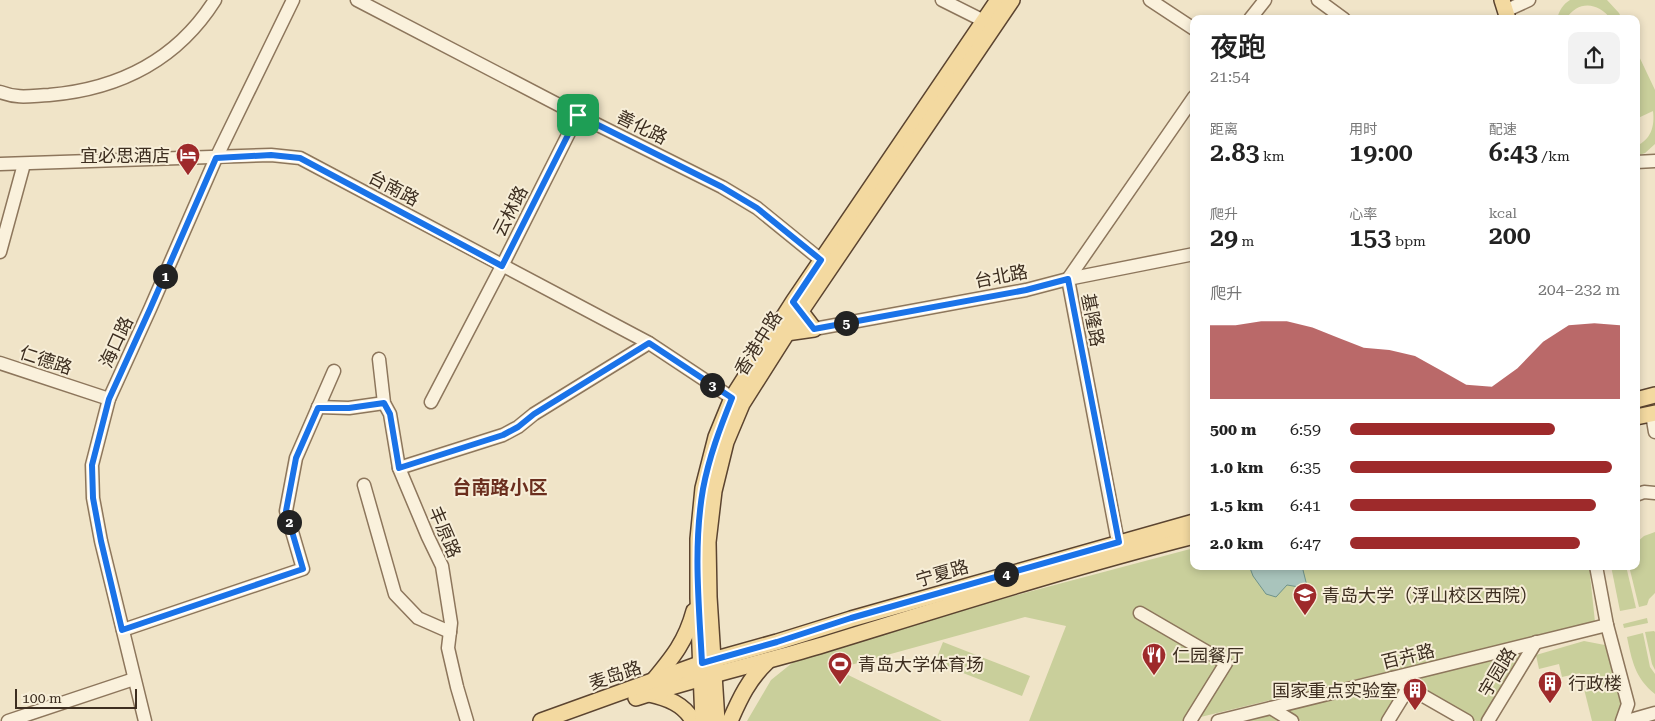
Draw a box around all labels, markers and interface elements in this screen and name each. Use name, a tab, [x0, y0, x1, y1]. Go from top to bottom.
text: 夜跑	[1210, 31, 1266, 64]
button: share	[1568, 32, 1620, 84]
text: 21:54	[1210, 67, 1250, 86]
pin	[557, 94, 599, 136]
icon: arrive	[564, 101, 592, 129]
street label: 善化路	[613, 106, 671, 148]
text: 距离	[1210, 121, 1238, 137]
text: 用时	[1349, 121, 1377, 137]
text: 配速	[1489, 121, 1517, 137]
text: 2.83	[1210, 138, 1259, 167]
text: 19:00	[1349, 138, 1413, 167]
text: 6:43	[1489, 138, 1538, 167]
hotel icon: 宜必思酒店	[175, 142, 201, 176]
place label: 宜必思酒店	[80, 145, 170, 166]
text: km	[1259, 148, 1285, 164]
text: /km	[1538, 148, 1570, 164]
street label: 台南路	[365, 166, 423, 210]
street label: 云林路	[488, 182, 532, 240]
text: kcal	[1489, 205, 1517, 221]
text: 爬升	[1210, 206, 1238, 222]
text: 心率	[1349, 206, 1377, 222]
text: 200	[1489, 221, 1531, 250]
text: 29	[1210, 223, 1238, 252]
text: 153	[1349, 223, 1391, 252]
text: m	[1238, 233, 1254, 249]
text: bpm	[1391, 233, 1426, 249]
street label: 台北路	[972, 261, 1030, 291]
pin: 1	[152, 264, 178, 288]
text: 1	[162, 268, 169, 284]
text: 204–232 m	[1538, 280, 1620, 299]
text: 爬升	[1210, 284, 1242, 303]
street label: 基隆路	[1078, 291, 1108, 349]
street label: 香港中路	[730, 307, 786, 379]
pin: 5	[834, 310, 858, 336]
street label: 海口路	[95, 313, 137, 371]
text: 5	[843, 315, 850, 331]
street label: 仁德路	[17, 342, 75, 378]
pin: 3	[700, 372, 724, 398]
text: 3	[709, 377, 716, 393]
text: 500 m	[1210, 420, 1256, 439]
text: 6:59	[1290, 420, 1321, 439]
text: 1.0 km	[1210, 458, 1263, 477]
text: 6:35	[1290, 458, 1321, 477]
district label: 台南路小区	[452, 476, 548, 499]
text: 1.5 km	[1210, 496, 1263, 515]
text: 6:41	[1290, 496, 1321, 515]
street label: 丰原路	[425, 503, 465, 561]
pin: 2	[276, 510, 302, 534]
text: 2	[286, 514, 293, 530]
text: 2.0 km	[1210, 534, 1263, 553]
text: 6:47	[1290, 534, 1321, 553]
street label: 宁夏路	[913, 555, 971, 591]
pin: 4	[994, 562, 1018, 586]
text: 4	[1003, 566, 1010, 582]
school or university icon: 青岛大学（浮山校区西院）	[1292, 582, 1318, 616]
place label: 青岛大学（浮山校区西院）	[1322, 585, 1538, 606]
street label: 百卉路	[1379, 639, 1437, 673]
restaurant icon: 仁园餐厅	[1141, 642, 1167, 676]
street label: 宇园路	[1474, 643, 1520, 701]
place label: 仁园餐厅	[1172, 645, 1244, 666]
sports icon: 青岛大学体育场	[827, 651, 853, 685]
place label: 青岛大学体育场	[858, 654, 984, 675]
street label: 麦岛路	[586, 656, 644, 694]
building icon: 行政楼	[1537, 670, 1563, 704]
place label: 行政楼	[1568, 673, 1622, 694]
building icon: 国家重点实验室	[1402, 677, 1428, 711]
place label: 国家重点实验室	[1272, 680, 1398, 701]
scale bar	[15, 686, 138, 709]
text: 100 m	[22, 690, 62, 706]

